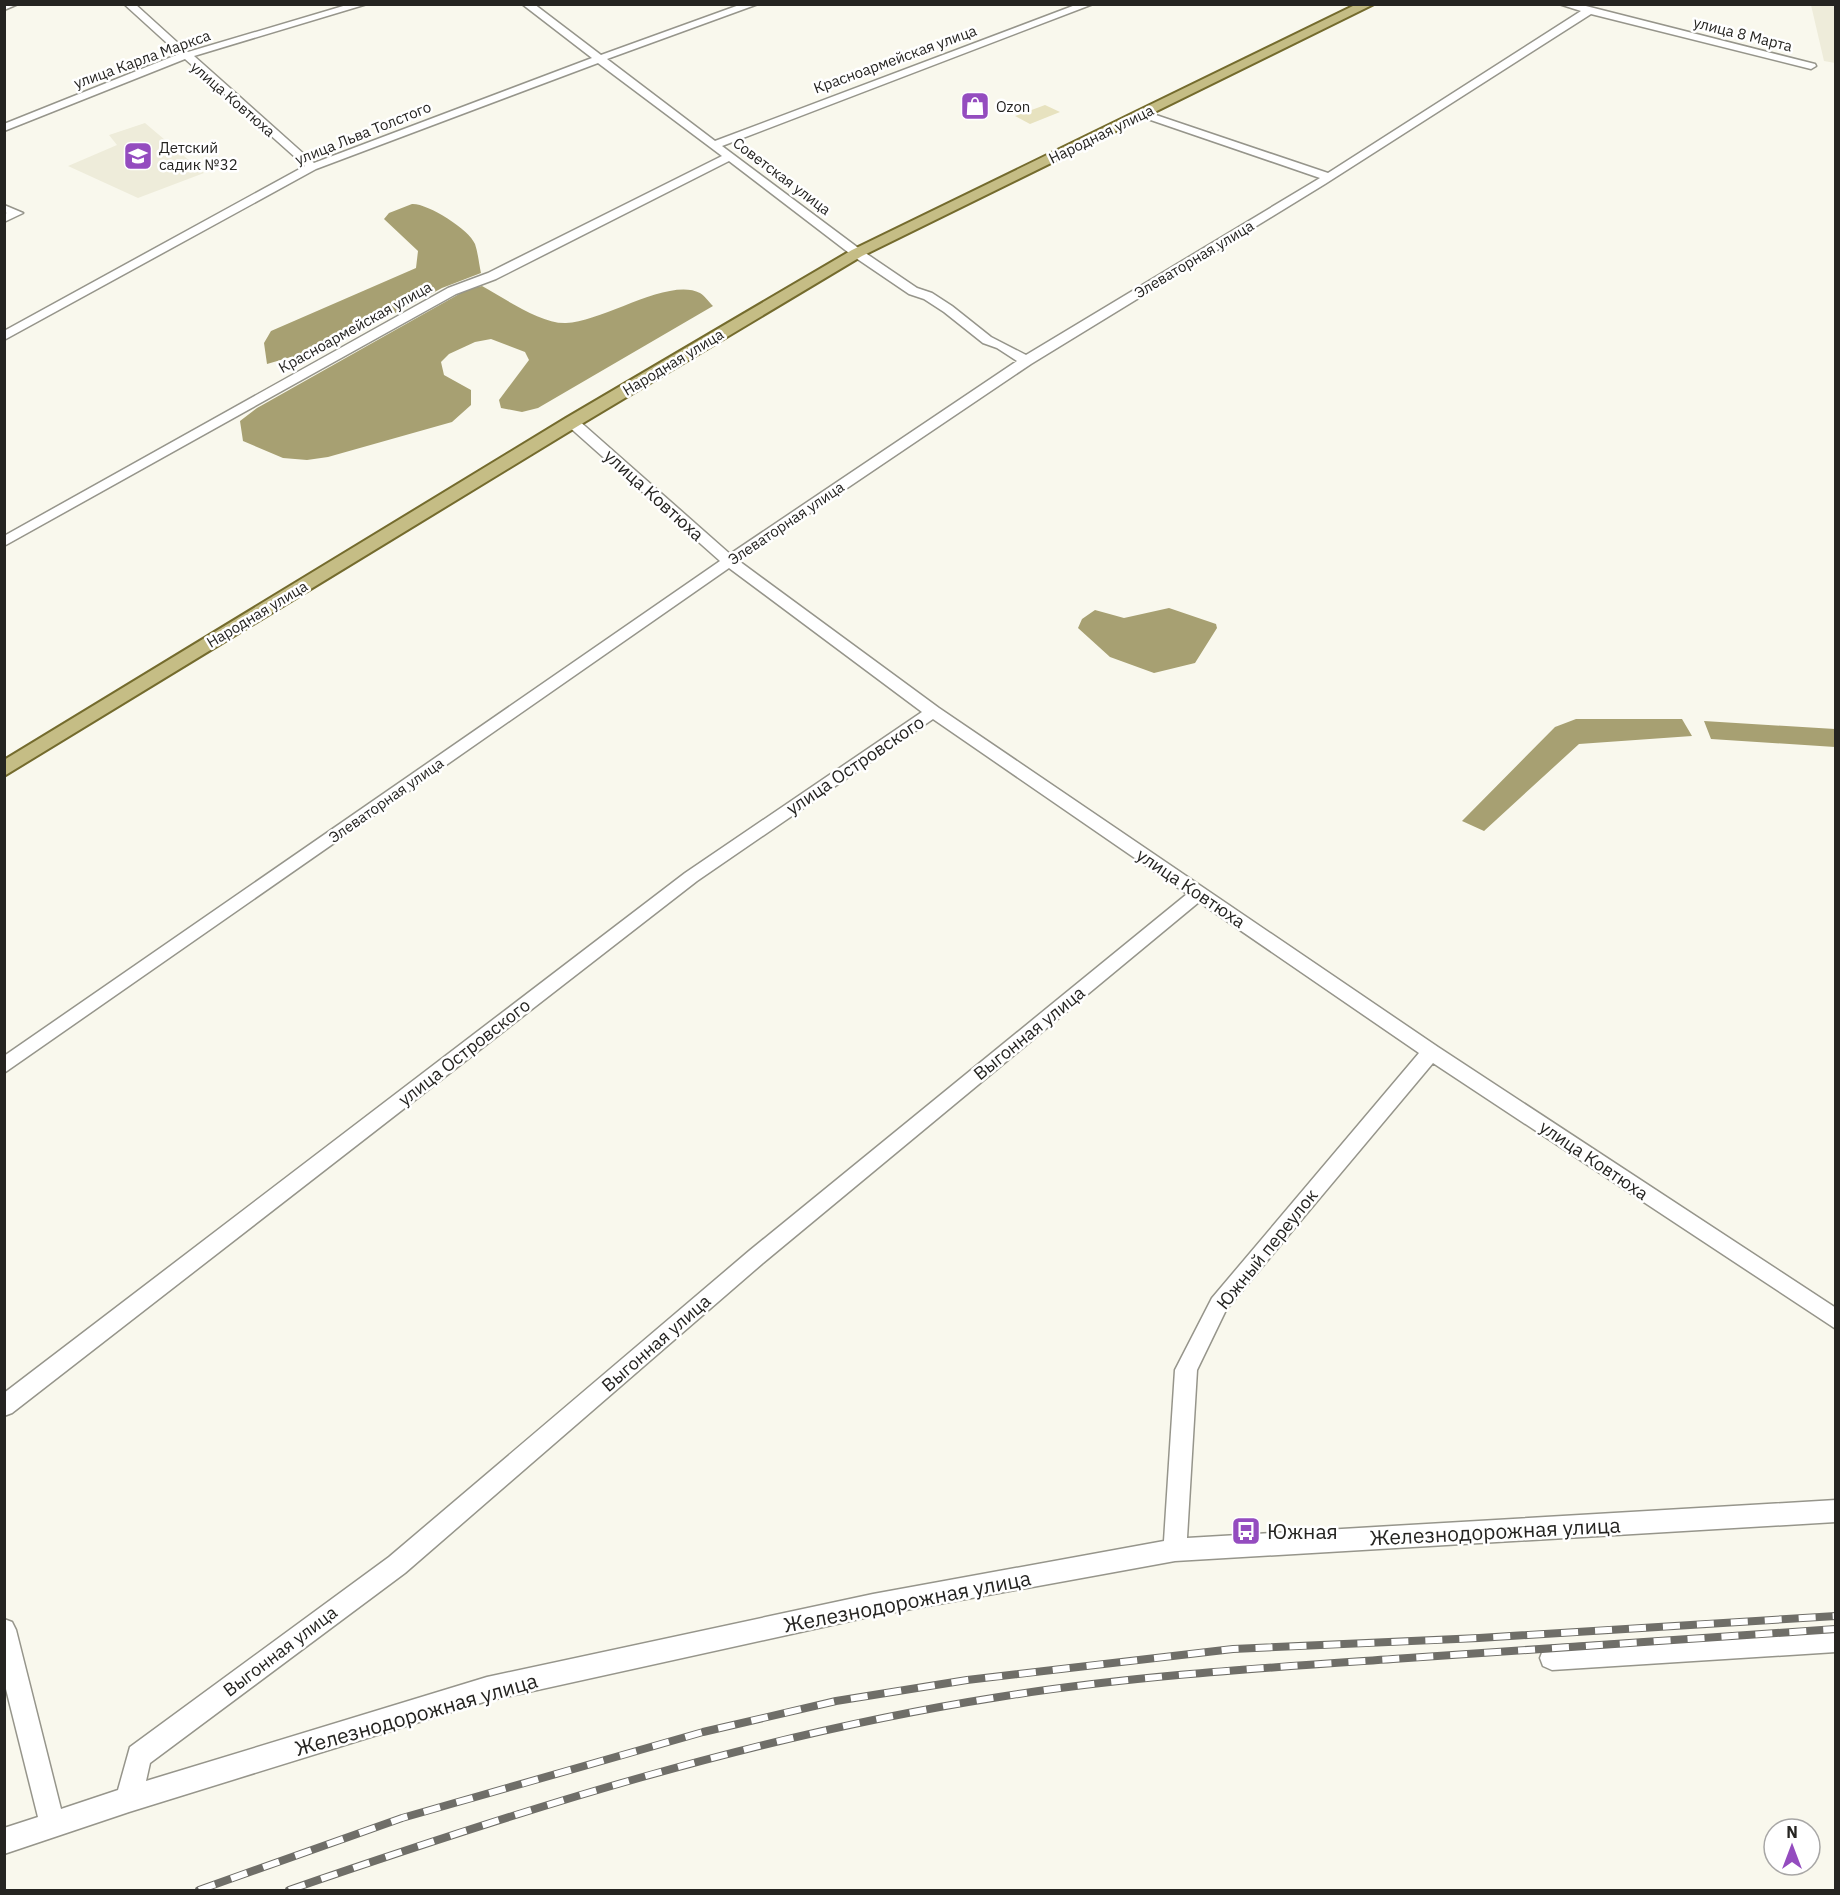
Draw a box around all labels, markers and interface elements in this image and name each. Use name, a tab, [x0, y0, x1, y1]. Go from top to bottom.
street label: улица 8 Марта	[1692, 13, 1794, 55]
street label: Красноармейская улица	[811, 21, 979, 97]
street label: улица Карла Маркса	[71, 25, 213, 93]
street label: улица Ковтюха	[187, 57, 279, 141]
shop icon: Ozon	[959, 90, 991, 122]
street label: улица Льва Толстого	[292, 97, 434, 169]
place label: Ozon	[996, 97, 1030, 116]
street label: Народная улица	[1045, 100, 1157, 168]
street label: Советская улица	[729, 133, 835, 219]
place label: Детский садик №32	[159, 138, 238, 174]
school or university icon: Детский садик №32	[122, 140, 154, 172]
street label: Элеваторная улица	[1131, 216, 1257, 302]
street label: Красноармейская улица	[275, 277, 435, 377]
street label: Народная улица	[619, 324, 727, 400]
street label: улица Ковтюха	[599, 444, 709, 546]
street label: Элеваторная улица	[724, 477, 848, 569]
street label: Народная улица	[203, 576, 311, 652]
street label: улица Островского	[782, 710, 928, 820]
street label: Элеваторная улица	[325, 753, 447, 847]
street label: улица Ковтюха	[1132, 843, 1250, 933]
street label: Выгонная улица	[969, 981, 1090, 1085]
street label: улица Островского	[393, 993, 535, 1111]
street label: улица Ковтюха	[1535, 1115, 1653, 1205]
street label: Южный переулок	[1211, 1184, 1323, 1314]
street label: Выгонная улица	[597, 1289, 715, 1397]
street label: Железнодорожная улица	[1369, 1510, 1621, 1552]
bus stop icon: Южная	[1230, 1515, 1262, 1547]
place label: Южная	[1267, 1517, 1338, 1545]
street label: Железнодорожная улица	[781, 1563, 1033, 1639]
street label: Выгонная улица	[218, 1600, 342, 1701]
street label: Железнодорожная улица	[291, 1666, 541, 1762]
north arrow	[1762, 1817, 1822, 1877]
text: N	[1786, 1822, 1798, 1842]

